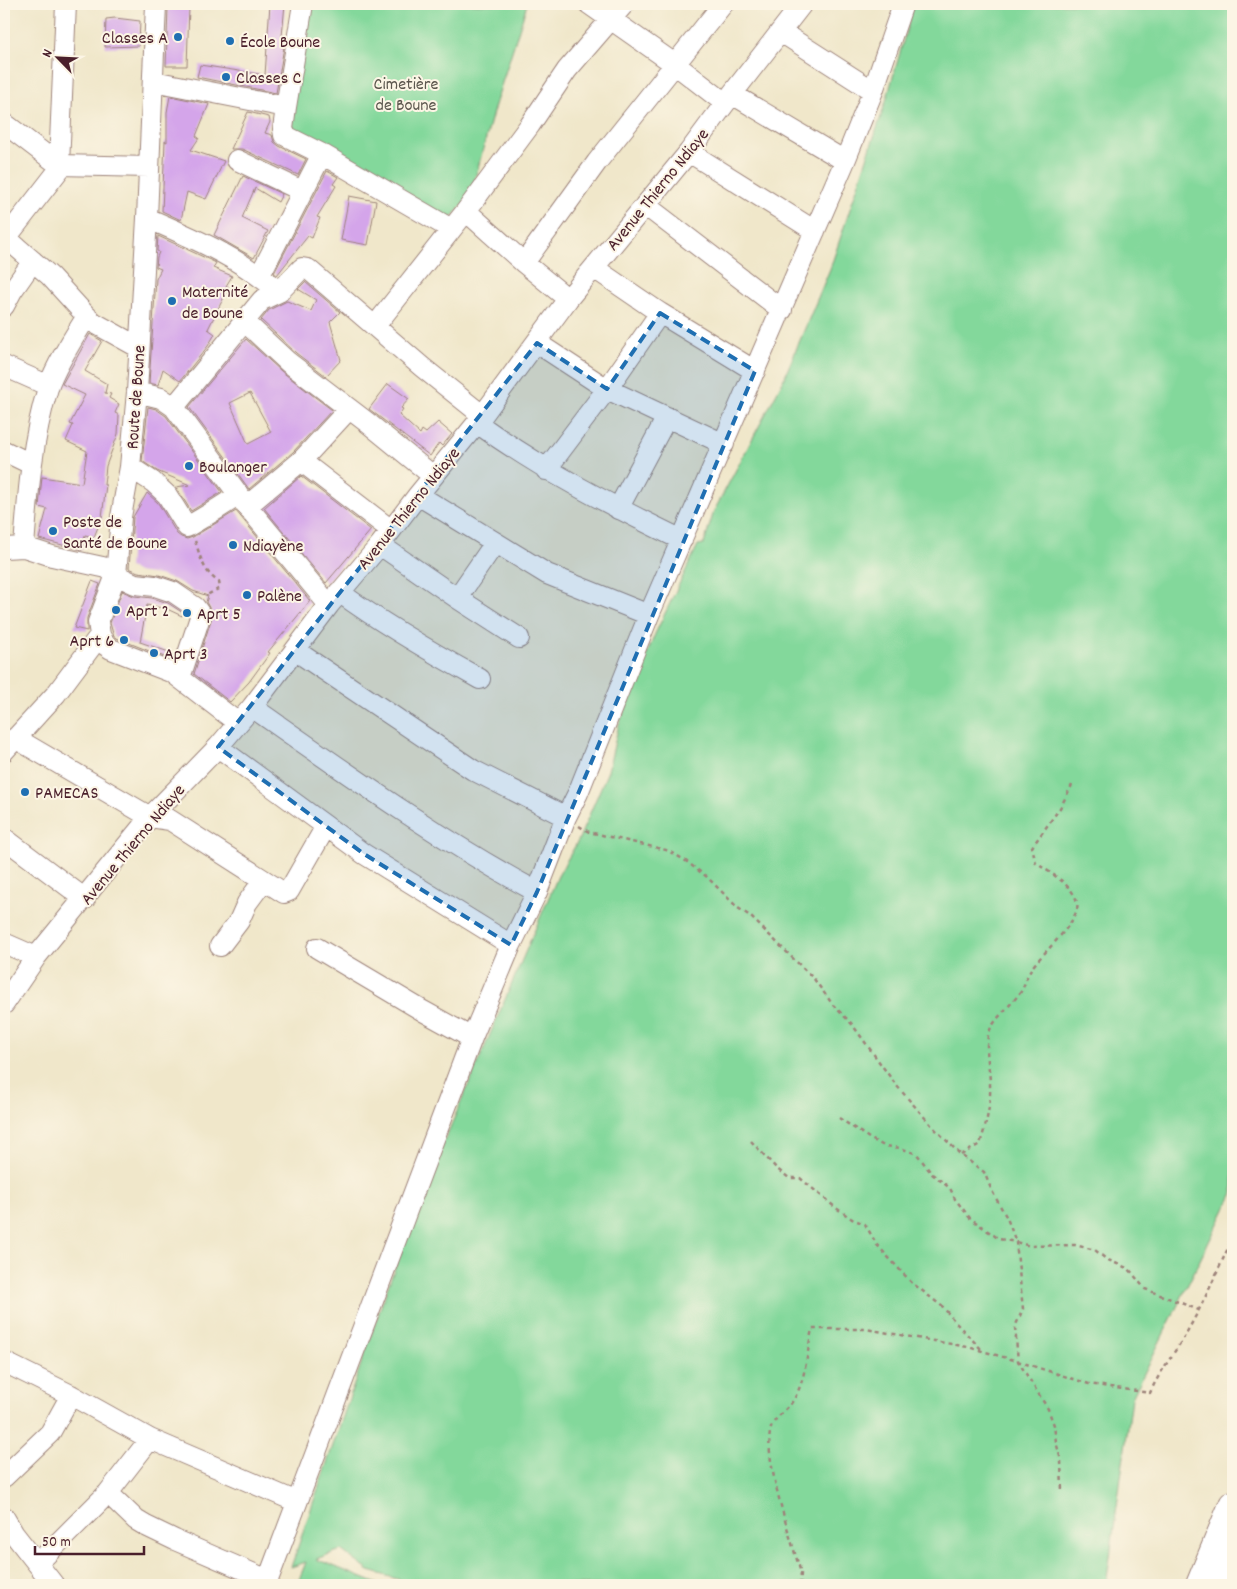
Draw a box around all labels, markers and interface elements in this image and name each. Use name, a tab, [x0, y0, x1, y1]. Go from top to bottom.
place label: Classes A	[102, 27, 168, 52]
marker: Classes A	[172, 31, 184, 43]
place label: École Boune	[240, 31, 320, 56]
north arrow	[32, 32, 82, 82]
marker: École Boune	[224, 35, 236, 47]
text: N	[37, 46, 59, 61]
place label: Classes C	[236, 67, 301, 92]
marker: Classes C	[220, 71, 232, 83]
park label: Cimetière de Boune	[374, 73, 438, 119]
street label: Avenue Thierno Ndiaye	[602, 124, 716, 257]
place label: Maternité de Boune	[182, 281, 248, 327]
marker: Maternité de Boune	[166, 295, 178, 307]
street label: Route de Boune	[121, 344, 154, 450]
street label: Avenue Thierno Ndiaye	[353, 443, 467, 576]
place label: Boulanger	[199, 456, 267, 481]
marker: Boulanger	[183, 460, 195, 472]
place label: Poste de Santé de Boune	[63, 511, 167, 557]
marker: Poste de Santé de Boune	[47, 525, 59, 537]
place label: Ndiayène	[243, 535, 303, 560]
marker: Ndiayène	[227, 539, 239, 551]
place label: Palène	[257, 585, 302, 610]
marker: Palène	[241, 589, 253, 601]
place label: Aprt 2	[126, 600, 169, 625]
place label: Aprt 5	[197, 603, 241, 628]
marker: Aprt 2	[110, 604, 122, 616]
marker: Aprt 5	[181, 607, 193, 619]
place label: Aprt 6	[70, 630, 114, 655]
marker: Aprt 6	[118, 634, 130, 646]
place label: Aprt 3	[164, 643, 208, 668]
marker: Aprt 3	[148, 647, 160, 659]
street label: Avenue Thierno Ndiaye	[76, 780, 192, 912]
place label: PAMECAS	[35, 782, 98, 807]
marker: PAMECAS	[19, 786, 31, 798]
scale bar	[35, 1524, 144, 1556]
text: 50 m	[42, 1532, 71, 1554]

